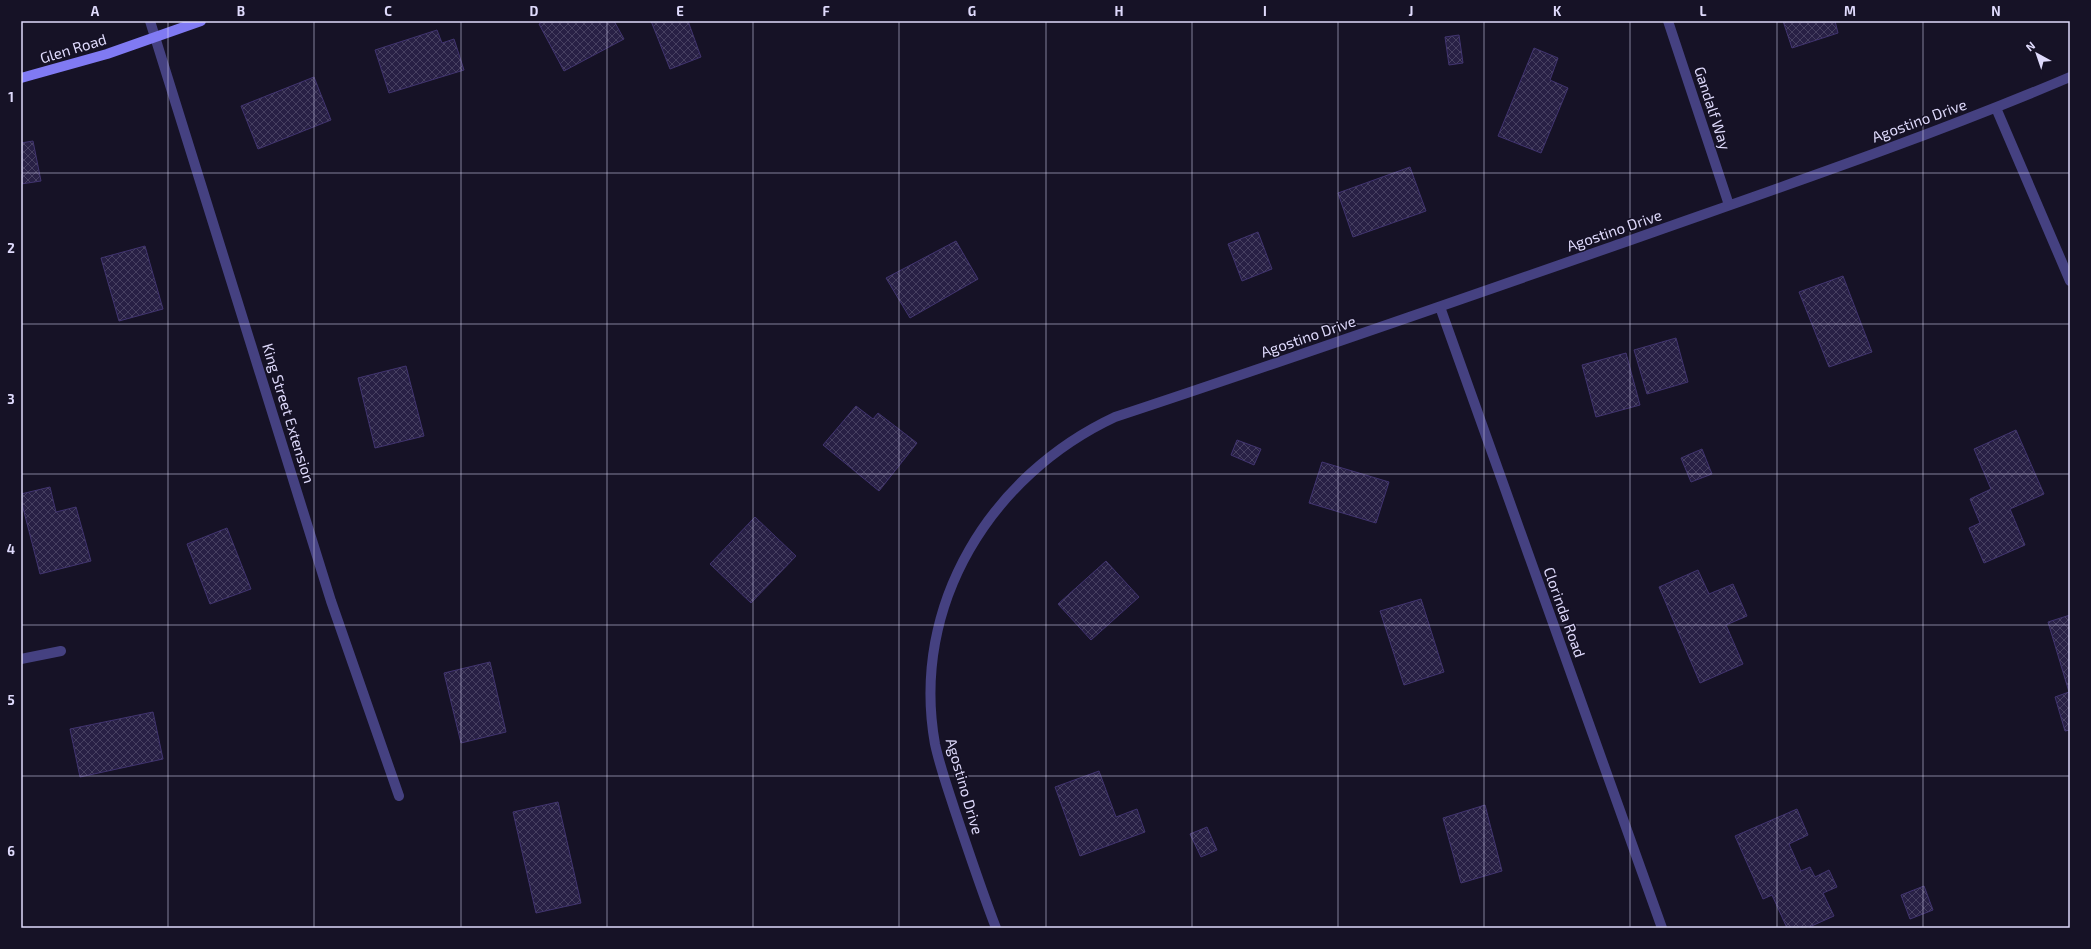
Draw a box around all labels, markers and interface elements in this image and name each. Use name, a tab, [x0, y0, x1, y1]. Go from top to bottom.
text: A	[91, 3, 100, 19]
text: B	[237, 3, 245, 19]
text: C	[384, 3, 392, 19]
text: D	[530, 3, 539, 19]
text: E	[676, 3, 684, 19]
text: F	[822, 3, 830, 19]
text: G	[968, 3, 976, 19]
text: H	[1115, 3, 1124, 19]
text: I	[1263, 3, 1267, 19]
text: J	[1409, 3, 1413, 19]
text: K	[1553, 3, 1562, 19]
text: L	[1700, 3, 1707, 19]
text: M	[1844, 3, 1856, 19]
text: N	[1991, 3, 2001, 19]
street label: Glen Road	[38, 29, 108, 67]
north arrow	[2017, 34, 2057, 74]
text: N	[2023, 38, 2038, 53]
street label: Gandalf Way	[1691, 64, 1735, 152]
text: 1	[8, 89, 14, 105]
street label: Agostino Drive	[1869, 95, 1969, 145]
street label: Agostino Drive	[1564, 205, 1664, 255]
text: 2	[7, 240, 15, 256]
street label: Agostino Drive	[1258, 311, 1358, 361]
street label: King Street Extension	[259, 341, 319, 485]
text: 3	[7, 391, 15, 407]
text: 4	[7, 541, 15, 557]
street label: Clorinda Road	[1540, 564, 1590, 660]
text: 5	[7, 692, 15, 708]
street label: Agostino Drive	[943, 736, 987, 836]
text: 6	[7, 843, 15, 859]

